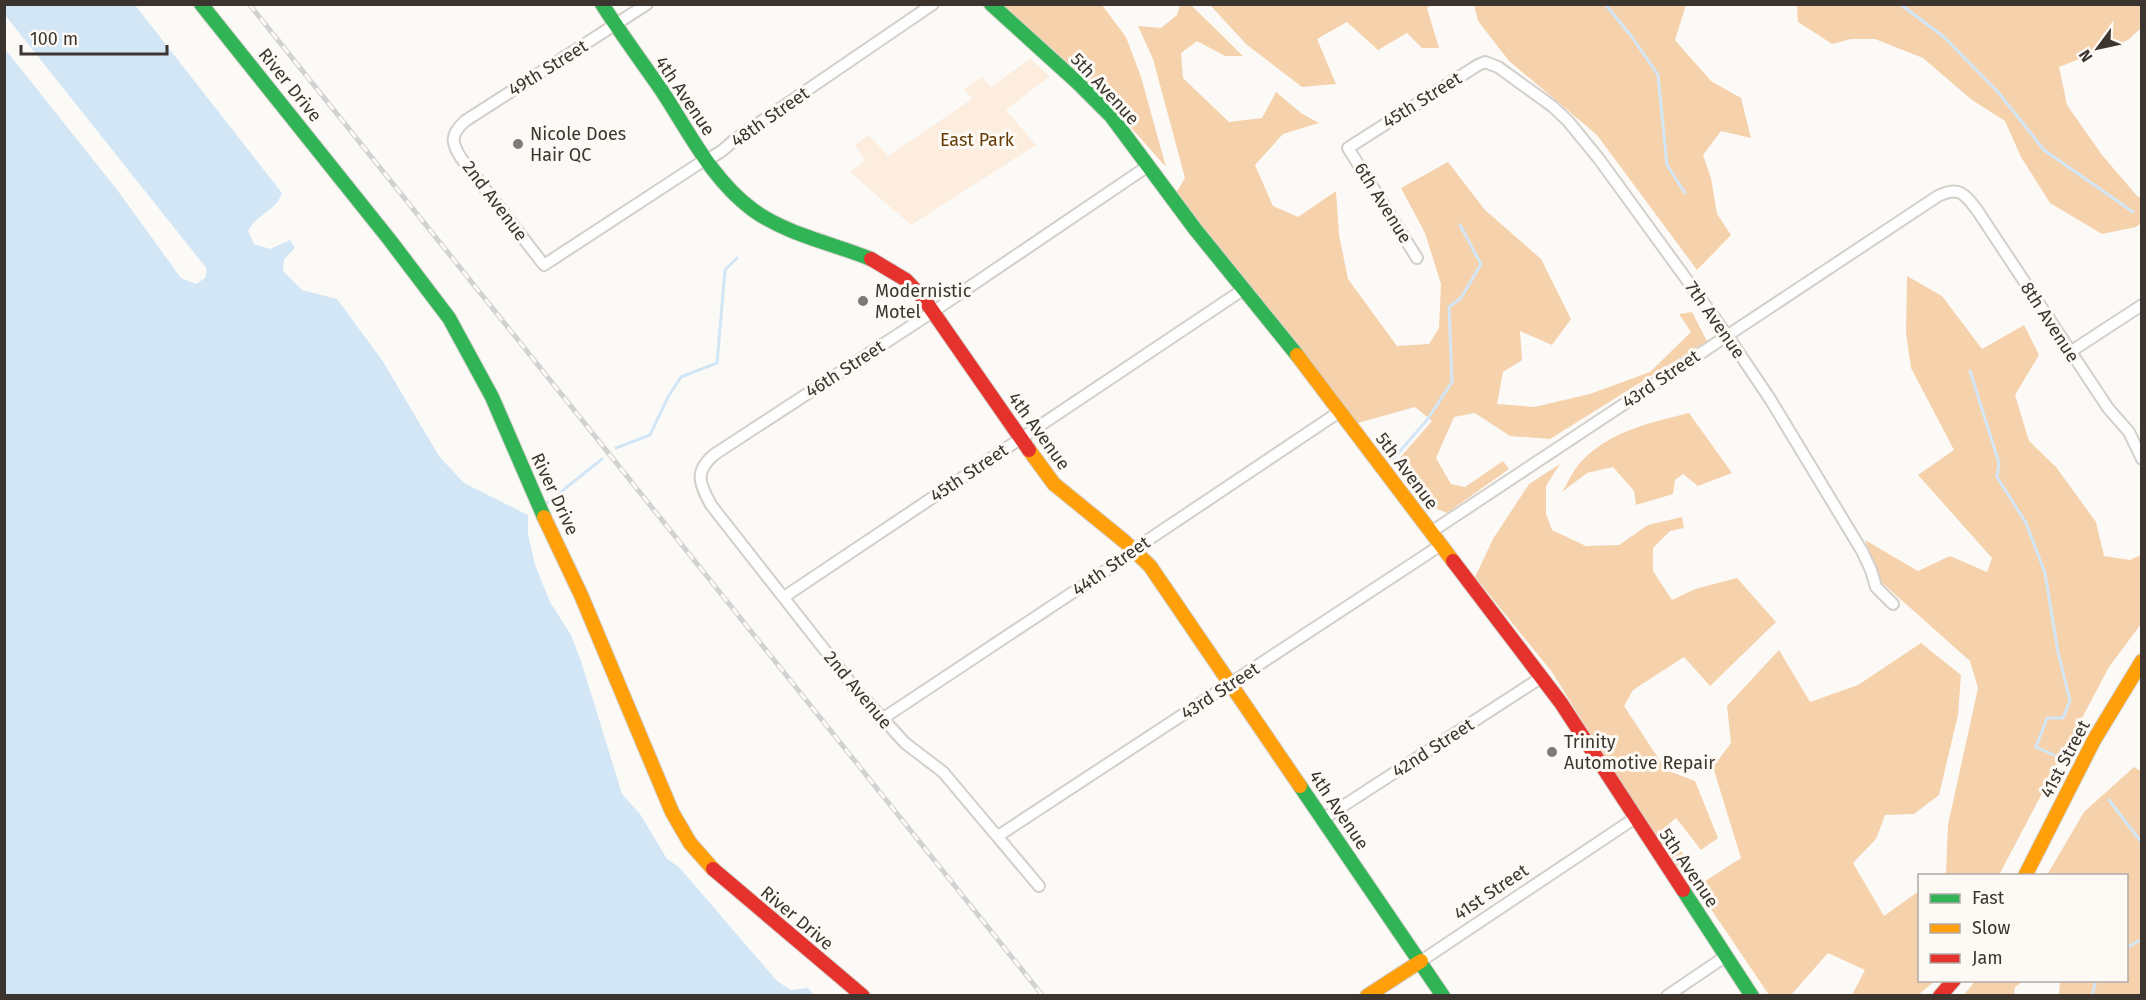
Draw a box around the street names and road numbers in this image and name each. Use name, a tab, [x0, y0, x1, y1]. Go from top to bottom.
street label: 49th Street	[504, 35, 592, 101]
street label: River Drive	[254, 44, 326, 126]
street label: 5th Avenue	[1066, 48, 1144, 130]
street label: 4th Avenue	[650, 52, 720, 140]
street label: 45th Street	[1378, 67, 1466, 133]
street label: 48th Street	[727, 82, 814, 152]
street label: 2nd Avenue	[458, 157, 532, 245]
street label: 6th Avenue	[1350, 159, 1416, 247]
street label: 7th Avenue	[1680, 277, 1750, 363]
street label: 8th Avenue	[2016, 278, 2084, 366]
street label: 46th Street	[801, 335, 889, 403]
street label: 43rd Street	[1618, 345, 1704, 413]
street label: 4th Avenue	[1003, 388, 1075, 474]
street label: 5th Avenue	[1371, 428, 1443, 514]
street label: 45th Street	[926, 439, 1012, 507]
street label: River Drive	[526, 449, 584, 539]
street label: 44th Street	[1068, 531, 1154, 601]
street label: 2nd Avenue	[819, 647, 897, 733]
street label: 43rd Street	[1177, 657, 1264, 724]
street label: 42nd Street	[1388, 713, 1478, 783]
street label: 41st Street	[2035, 716, 2095, 802]
street label: 4th Avenue	[1304, 766, 1374, 854]
street label: 5th Avenue	[1655, 824, 1723, 912]
street label: 41st Street	[1450, 859, 1533, 925]
street label: River Drive	[756, 881, 838, 955]

